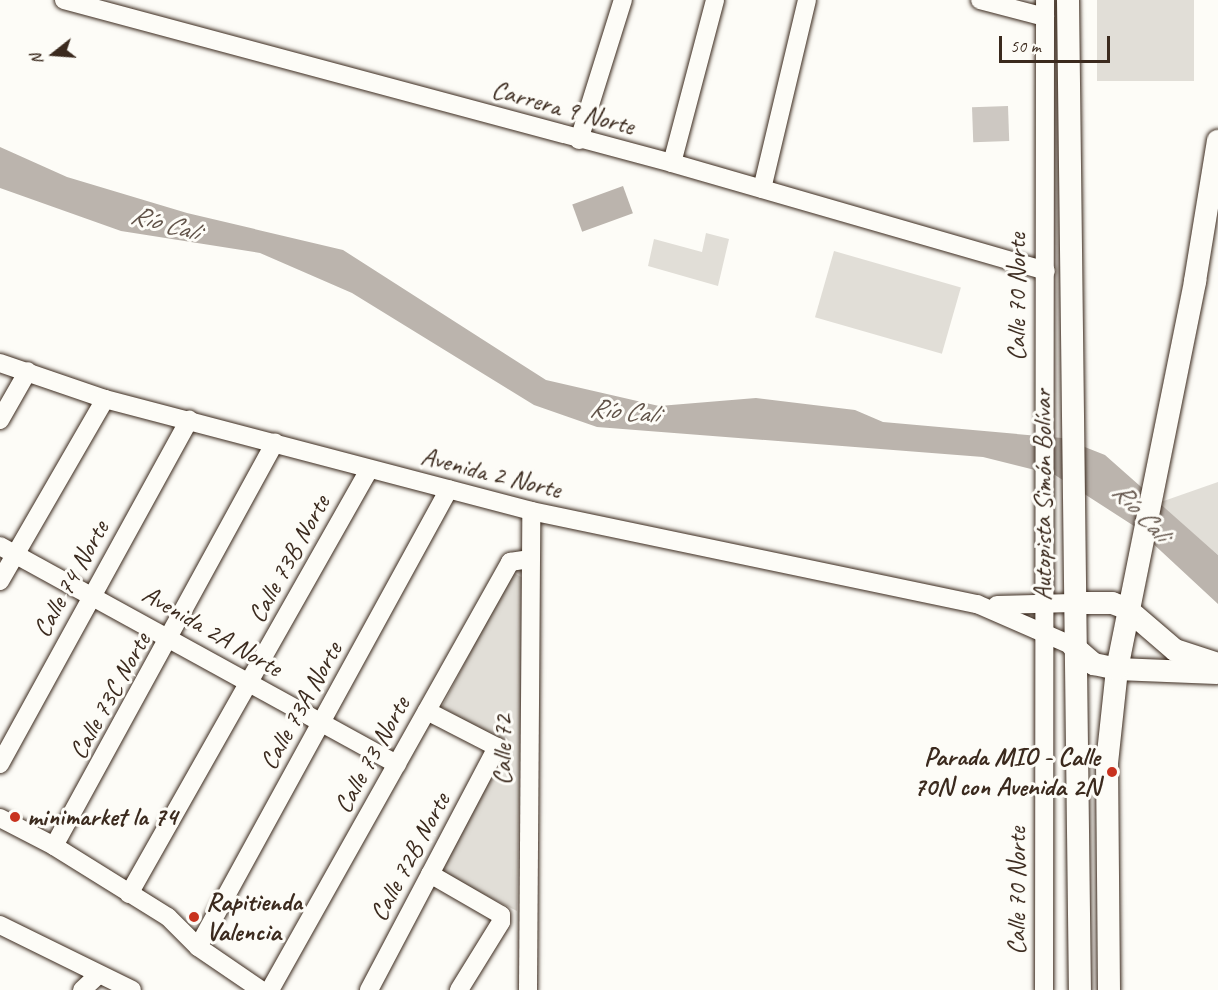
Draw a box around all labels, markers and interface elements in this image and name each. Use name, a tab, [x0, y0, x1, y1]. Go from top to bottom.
north arrow	[24, 24, 84, 84]
scale bar	[1002, 24, 1113, 62]
text: 50 m	[1010, 35, 1041, 57]
text: N	[26, 52, 48, 67]
street label: Carrera 9 Norte	[488, 74, 638, 142]
water label: Río Cali	[127, 198, 203, 248]
street label: Calle 70 Norte	[1001, 233, 1033, 361]
street label: Autopista Simón Bolívar	[1027, 390, 1059, 600]
water label: Río Cali	[588, 391, 660, 431]
street label: Avenida 2 Norte	[418, 441, 564, 505]
water label: Río Cali	[1105, 475, 1177, 549]
street label: Calle 73B Norte	[241, 490, 337, 628]
street label: Calle 74 Norte	[26, 515, 116, 643]
street label: Avenida 2A Norte	[137, 579, 287, 683]
street label: Calle 73C Norte	[62, 627, 158, 765]
street label: Calle 73A Norte	[253, 637, 349, 775]
street label: Calle 73 Norte	[327, 691, 417, 819]
street label: Calle 72	[487, 715, 519, 785]
place label: Parada MIO - Calle 70N con Avenida 2N	[914, 741, 1100, 802]
marker: Parada MIO - Calle 70N con Avenida 2N	[1105, 765, 1119, 779]
street label: Calle 72B Norte	[363, 787, 457, 927]
place label: minimarket la 74	[27, 801, 178, 833]
marker: minimarket la 74	[8, 810, 22, 824]
street label: Calle 70 Norte	[1001, 827, 1033, 955]
place label: Rapitienda Valencia	[206, 886, 302, 948]
marker: Rapitienda Valencia	[187, 910, 201, 924]

